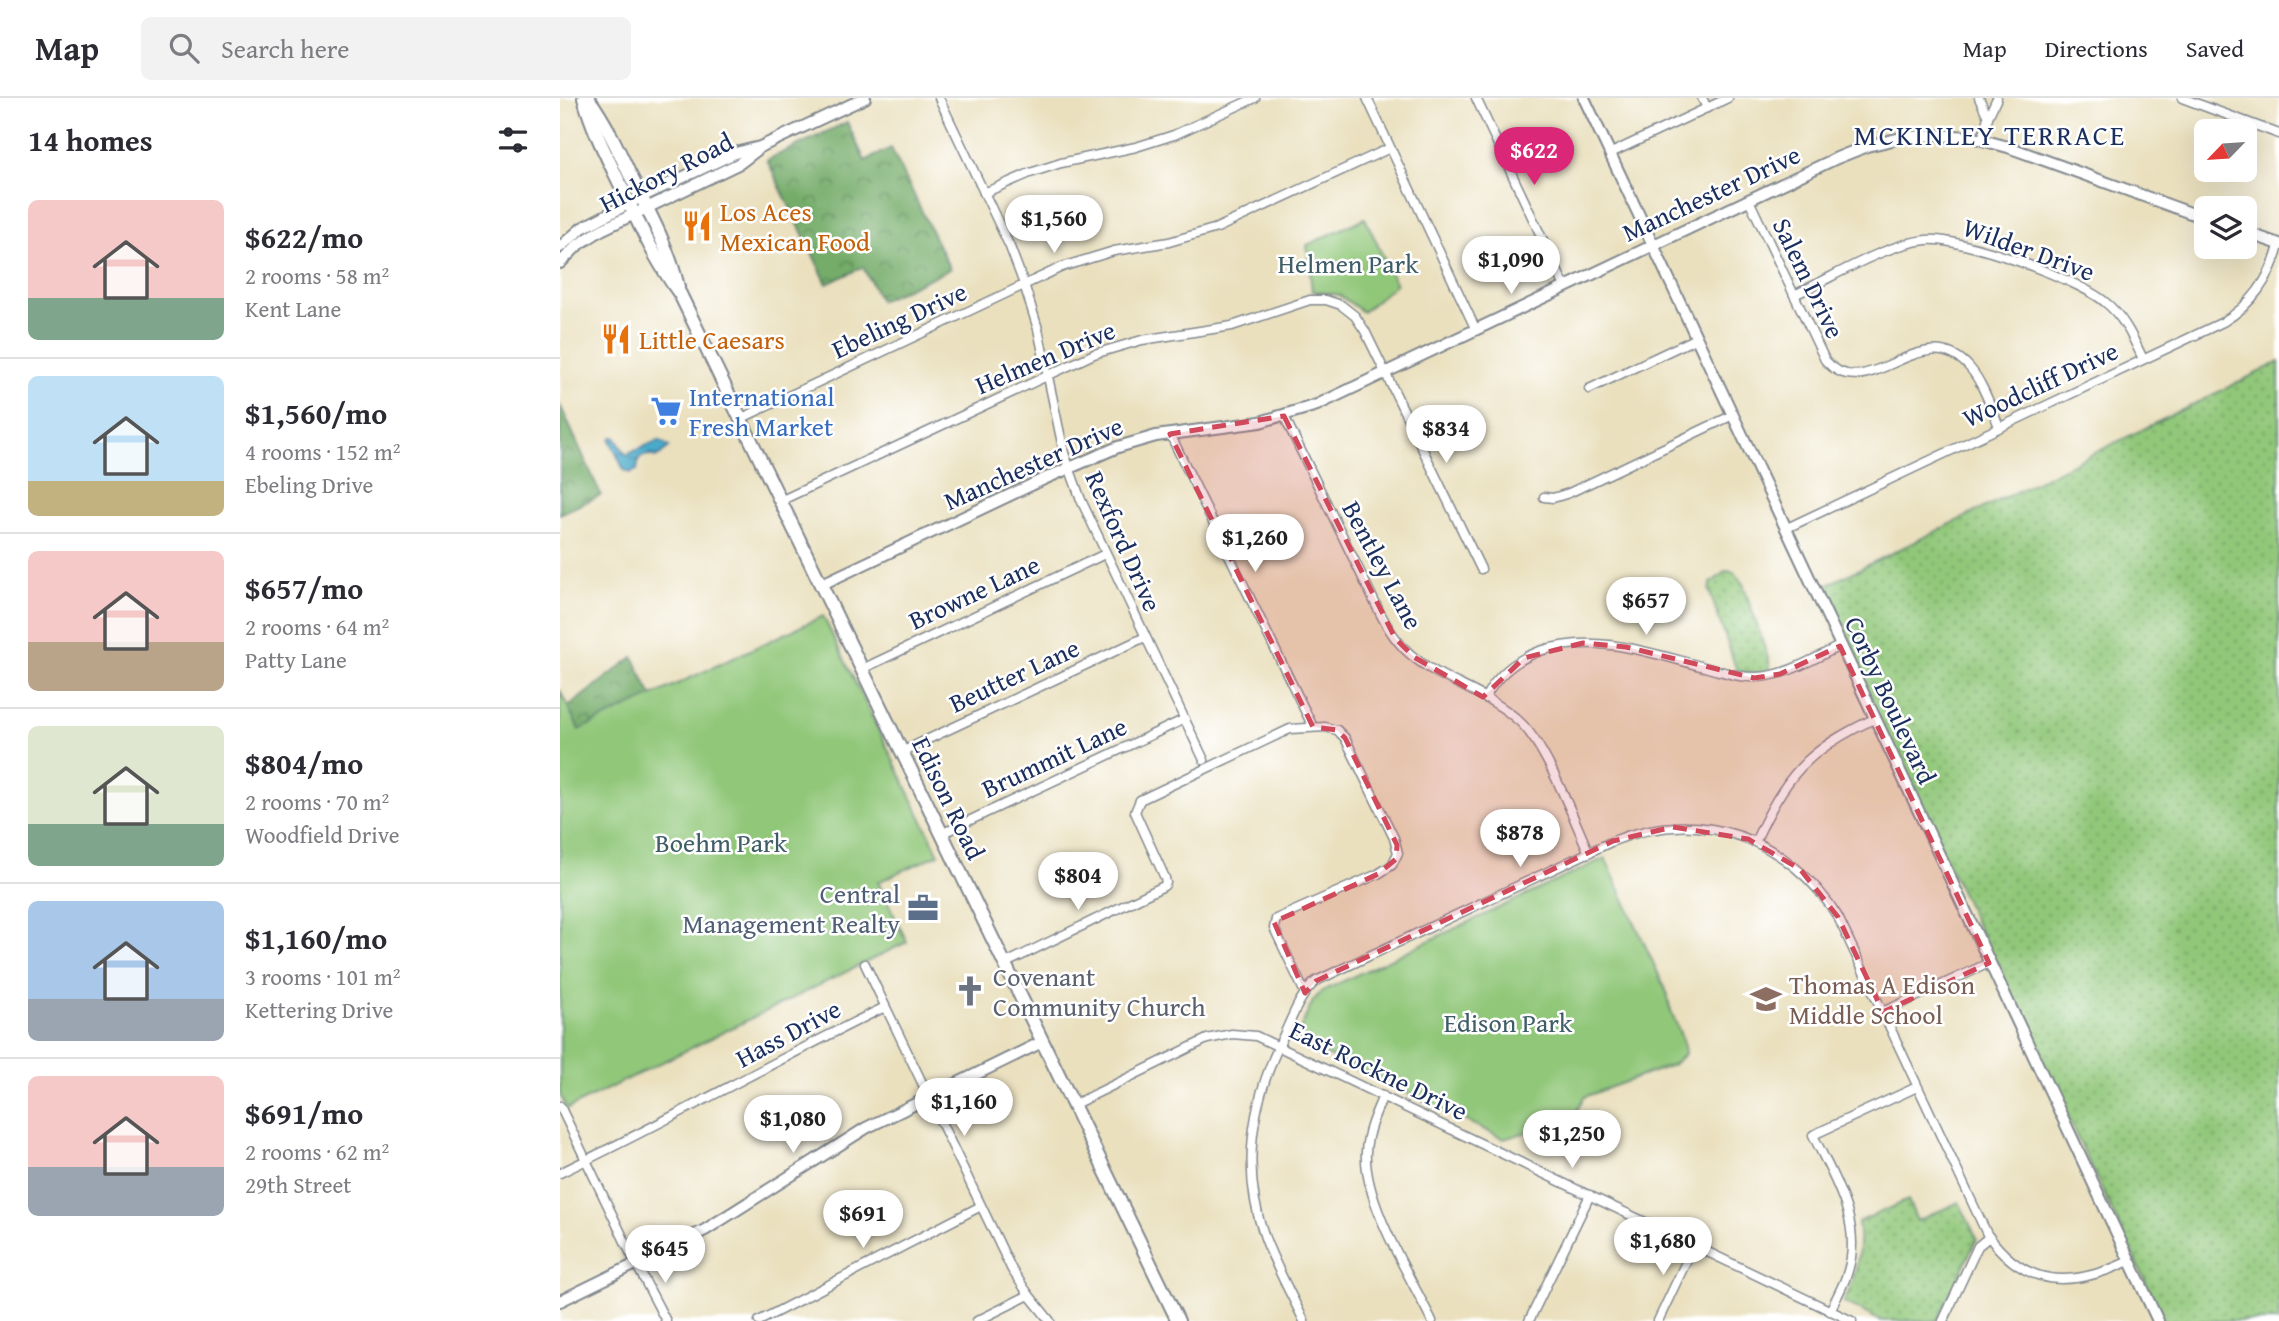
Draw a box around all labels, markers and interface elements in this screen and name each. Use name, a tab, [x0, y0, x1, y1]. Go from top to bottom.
search box	[141, 17, 631, 80]
text: Map	[35, 24, 99, 72]
icon: search	[165, 29, 203, 67]
text: Search here	[221, 29, 349, 68]
text: Map	[1963, 31, 2007, 66]
text: Directions	[2045, 31, 2148, 66]
text: Saved	[2186, 31, 2244, 66]
district label: MCKINLEY TERRACE	[1854, 114, 2126, 155]
text: 14 homes	[28, 118, 153, 162]
north arrow	[2194, 119, 2258, 182]
map controls	[2194, 119, 2257, 259]
icon: filters	[494, 121, 532, 159]
street label: Hickory Road	[592, 122, 740, 222]
pin: $622	[1493, 127, 1575, 187]
text: $622	[1510, 133, 1558, 166]
street label: Manchester Drive	[1615, 135, 1807, 251]
place label: Los Aces Mexican Food	[720, 192, 870, 261]
pin: $1,560	[997, 195, 1111, 255]
button: layers	[2194, 196, 2257, 259]
text: $1,560	[1021, 201, 1087, 234]
street label: Wilder Drive	[1958, 207, 2100, 291]
restaurant icon: Los Aces Mexican Food	[680, 209, 714, 243]
street label: Salem Drive	[1763, 211, 1855, 345]
text: $622/mo	[245, 215, 363, 259]
icon: home	[84, 228, 168, 312]
pin: $1,090	[1454, 236, 1568, 296]
text: $1,090	[1478, 242, 1544, 275]
park label: Helmen Park	[1278, 244, 1419, 283]
text: 2 rooms · 58 m²	[245, 259, 389, 292]
street label: Ebeling Drive	[825, 272, 973, 368]
text: Kent Lane	[245, 292, 341, 325]
street label: Helmen Drive	[969, 310, 1121, 404]
place label: Little Caesars	[639, 320, 785, 359]
restaurant icon: Little Caesars	[599, 322, 633, 356]
street label: Woodcliff Drive	[1956, 331, 2124, 437]
place label: International Fresh Market	[689, 377, 835, 446]
text: $1,560/mo	[245, 391, 387, 435]
supermarket icon: International Fresh Market	[649, 394, 683, 428]
icon: home	[84, 404, 168, 488]
street label: Manchester Drive	[937, 406, 1129, 520]
pin: $834	[1405, 406, 1487, 465]
text: $834	[1422, 411, 1470, 444]
text: 4 rooms · 152 m²	[245, 435, 400, 468]
street label: Rexford Drive	[1076, 465, 1172, 617]
text: Ebeling Drive	[245, 468, 373, 501]
street label: Bentley Lane	[1333, 494, 1433, 636]
pin: $1,260	[1198, 514, 1312, 574]
text: $1,260	[1222, 520, 1288, 553]
street label: Browne Lane	[902, 545, 1046, 639]
text: $657/mo	[245, 566, 363, 610]
pin: $657	[1605, 578, 1687, 637]
icon: home	[84, 579, 168, 663]
text: $657	[1622, 583, 1670, 616]
text: 2 rooms · 64 m²	[245, 610, 389, 643]
street label: Corby Boulevard	[1835, 610, 1947, 790]
street label: Beutter Lane	[942, 628, 1086, 722]
text: Patty Lane	[245, 643, 347, 676]
street label: Brummit Lane	[975, 706, 1133, 808]
street label: Edison Road	[902, 730, 996, 866]
text: $804/mo	[245, 741, 363, 785]
icon: home	[84, 754, 168, 838]
text: 2 rooms · 70 m²	[245, 785, 389, 818]
pin: $878	[1479, 810, 1561, 869]
text: $878	[1496, 815, 1544, 848]
text: Woodfield Drive	[245, 818, 399, 851]
park label: Boehm Park	[655, 823, 788, 862]
pin: $804	[1037, 852, 1119, 912]
text: $804	[1054, 858, 1102, 891]
place label: Central Management Realty	[683, 874, 900, 943]
office icon: Central Management Realty	[906, 891, 940, 925]
text: $1,160/mo	[245, 916, 387, 960]
icon: home	[84, 929, 168, 1013]
place label: Covenant Community Church	[993, 957, 1206, 1026]
text: 3 rooms · 101 m²	[245, 960, 400, 993]
place label: Thomas A Edison Middle School	[1789, 965, 1975, 1034]
church icon: Covenant Community Church	[953, 974, 987, 1008]
school or university icon: Thomas A Edison Middle School	[1749, 982, 1783, 1016]
street label: Hass Drive	[728, 989, 848, 1077]
text: Kettering Drive	[245, 993, 393, 1026]
park label: Edison Park	[1444, 1003, 1573, 1042]
street label: East Rockne Drive	[1283, 1010, 1475, 1130]
pin: $1,160	[907, 1079, 1021, 1138]
text: $1,160	[931, 1084, 997, 1117]
text: $691/mo	[245, 1091, 363, 1135]
pin: $1,080	[736, 1096, 850, 1155]
text: $1,080	[760, 1101, 826, 1134]
icon: home	[84, 1104, 168, 1188]
pin: $1,250	[1515, 1110, 1629, 1170]
text: $1,250	[1539, 1116, 1605, 1149]
text: 2 rooms · 62 m²	[245, 1135, 389, 1168]
text: 29th Street	[245, 1168, 351, 1201]
pin: $691	[822, 1190, 904, 1250]
text: $691	[839, 1196, 887, 1229]
pin: $1,680	[1606, 1218, 1720, 1277]
text: $1,680	[1630, 1223, 1696, 1256]
pin: $645	[624, 1226, 706, 1285]
text: $645	[641, 1231, 689, 1264]

